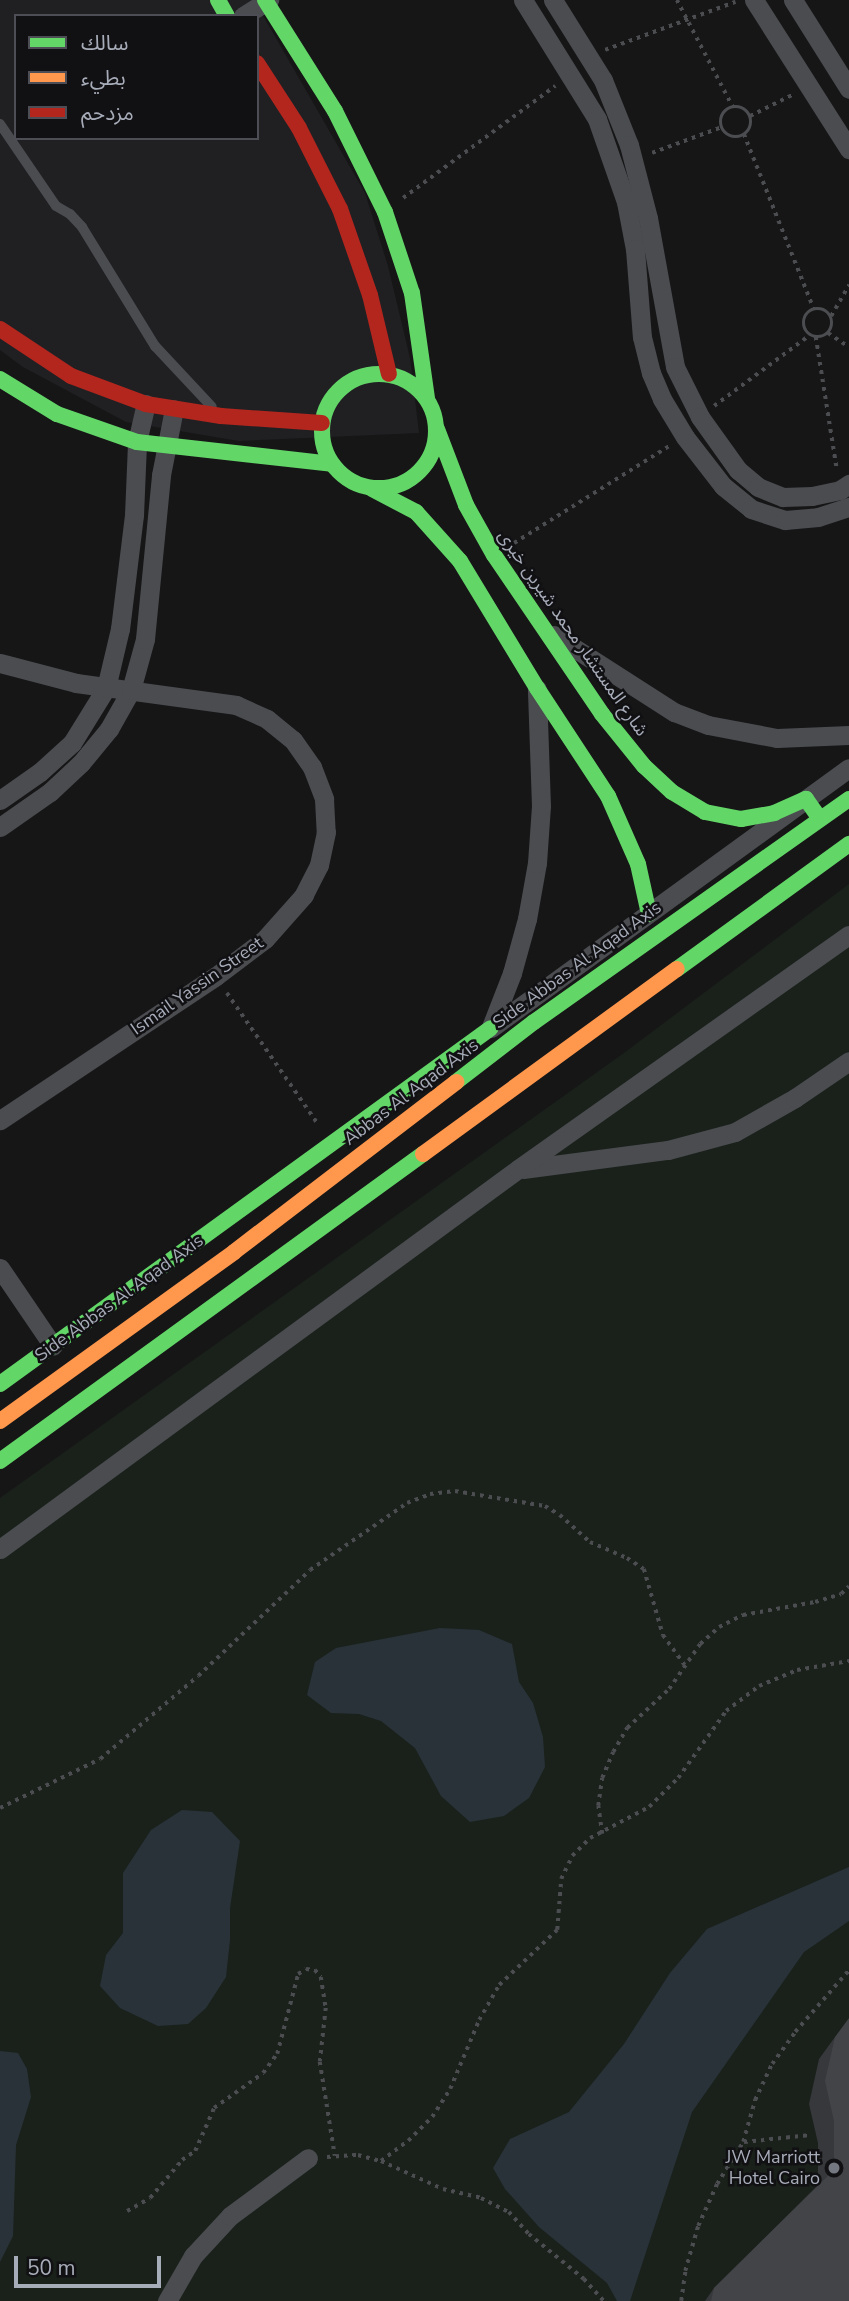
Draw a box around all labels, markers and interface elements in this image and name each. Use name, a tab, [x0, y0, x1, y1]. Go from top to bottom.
legend	[14, 14, 259, 140]
text: سالك	[81, 29, 128, 57]
text: بطيء	[81, 64, 126, 92]
text: مزدحم	[81, 99, 134, 127]
street label: شارع المستشار محمد شيرين خيرى	[493, 526, 653, 740]
street label: Side Abbas Al Aqad Axis	[488, 897, 666, 1033]
street label: Ismail Yassin Street	[127, 932, 267, 1040]
street label: Abbas Al Aqad Axis	[339, 1034, 483, 1150]
street label: Side Abbas Al Aqad Axis	[30, 1230, 208, 1366]
place label: JW Marriott Hotel Cairo	[725, 2147, 820, 2190]
marker: JW Marriott Hotel Cairo	[826, 2160, 842, 2176]
scale bar	[18, 2242, 164, 2286]
text: 50 m	[27, 2254, 76, 2282]

